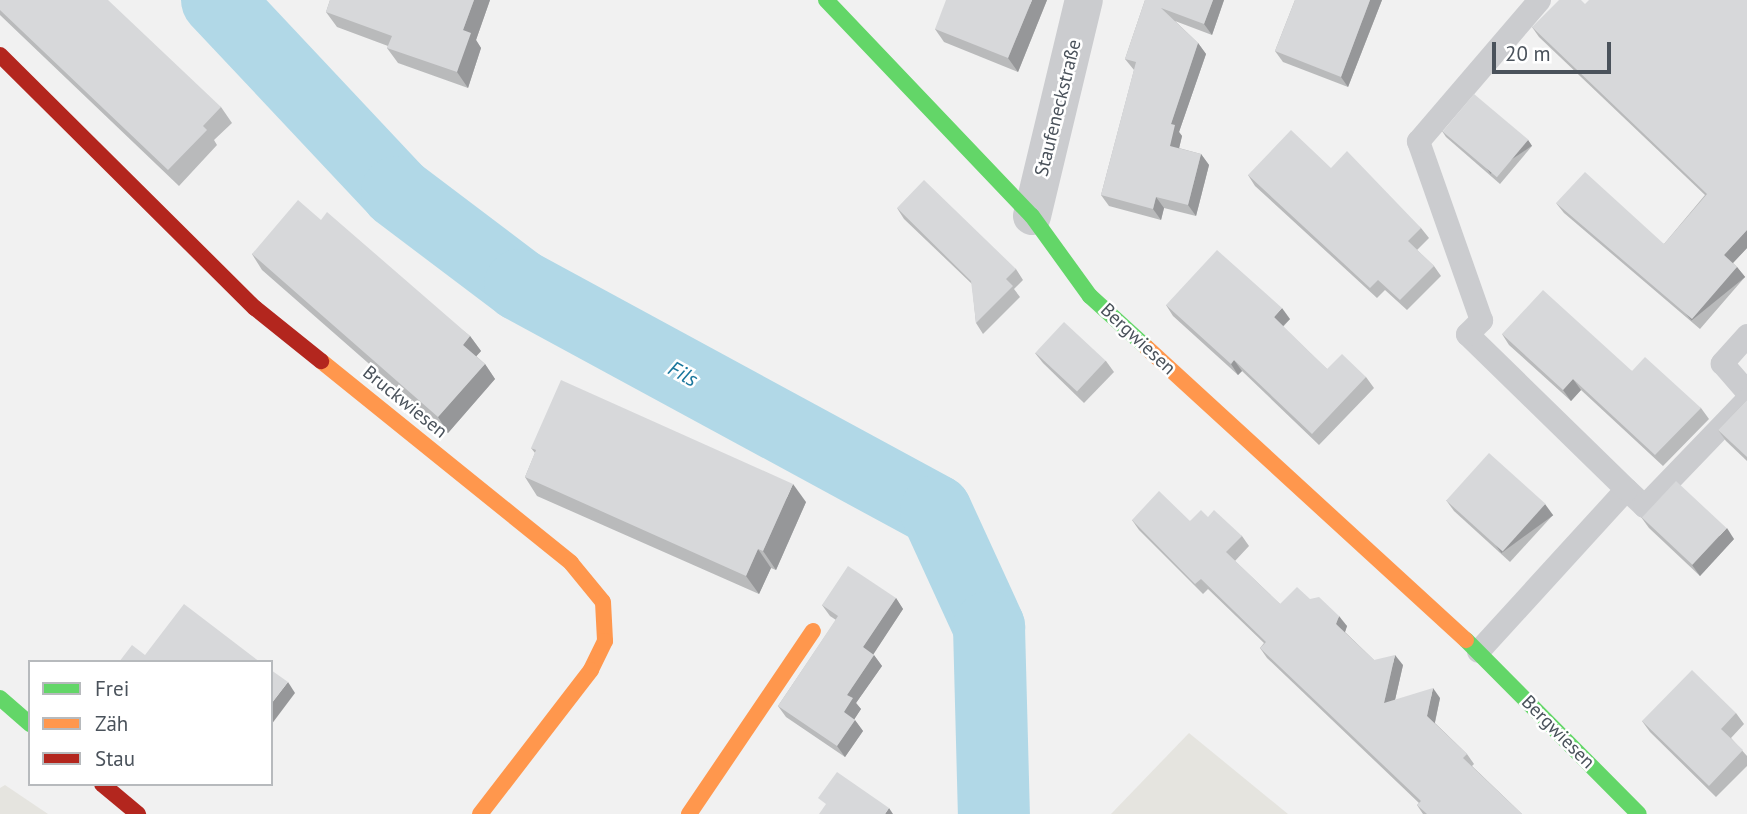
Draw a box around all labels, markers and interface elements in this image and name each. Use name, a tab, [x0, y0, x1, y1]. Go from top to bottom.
scale bar	[1495, 28, 1614, 72]
street label: Staufeneckstraße	[1030, 37, 1086, 179]
text: 20 m	[1505, 40, 1551, 67]
street label: Bergwiesen	[1096, 299, 1180, 379]
water label: Fils	[664, 356, 702, 392]
street label: Bruckwiesen	[358, 361, 452, 443]
legend	[28, 660, 273, 786]
text: Frei	[95, 675, 129, 702]
street label: Bergwiesen	[1517, 691, 1599, 773]
text: Zäh	[95, 710, 128, 737]
text: Stau	[95, 745, 135, 772]

